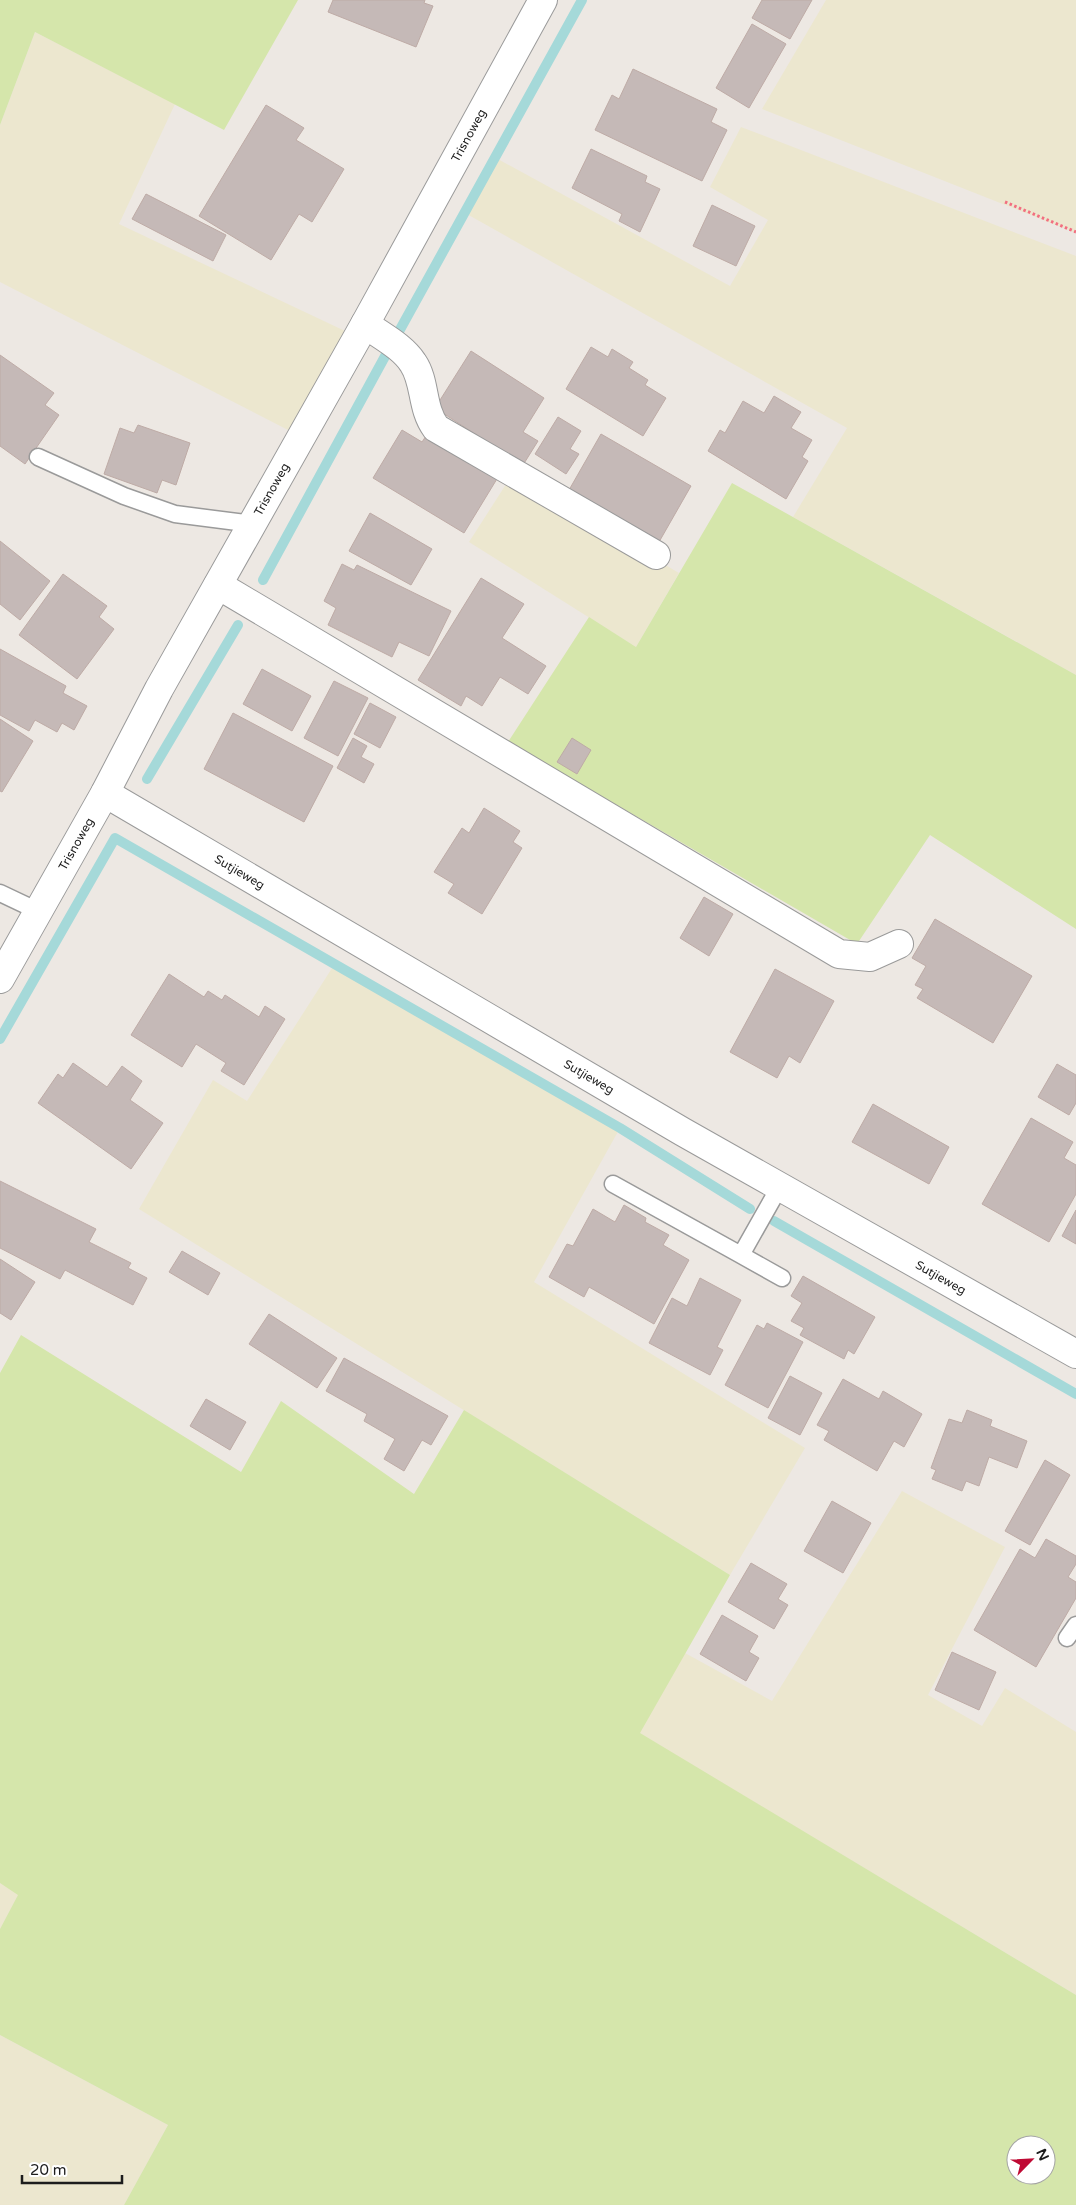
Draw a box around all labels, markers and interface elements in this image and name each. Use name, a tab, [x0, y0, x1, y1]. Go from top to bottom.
street label: Trisnoweg	[448, 107, 489, 164]
street label: Trisnoweg	[251, 461, 292, 518]
street label: Trisnoweg	[56, 815, 97, 873]
street label: Sutjieweg	[212, 852, 267, 892]
street label: Sutjieweg	[561, 1057, 617, 1097]
street label: Sutjieweg	[913, 1258, 968, 1297]
north arrow	[1006, 2135, 1056, 2185]
text: N	[1032, 2146, 1052, 2164]
scale bar	[22, 2152, 122, 2184]
text: 20 m	[30, 2161, 67, 2179]

